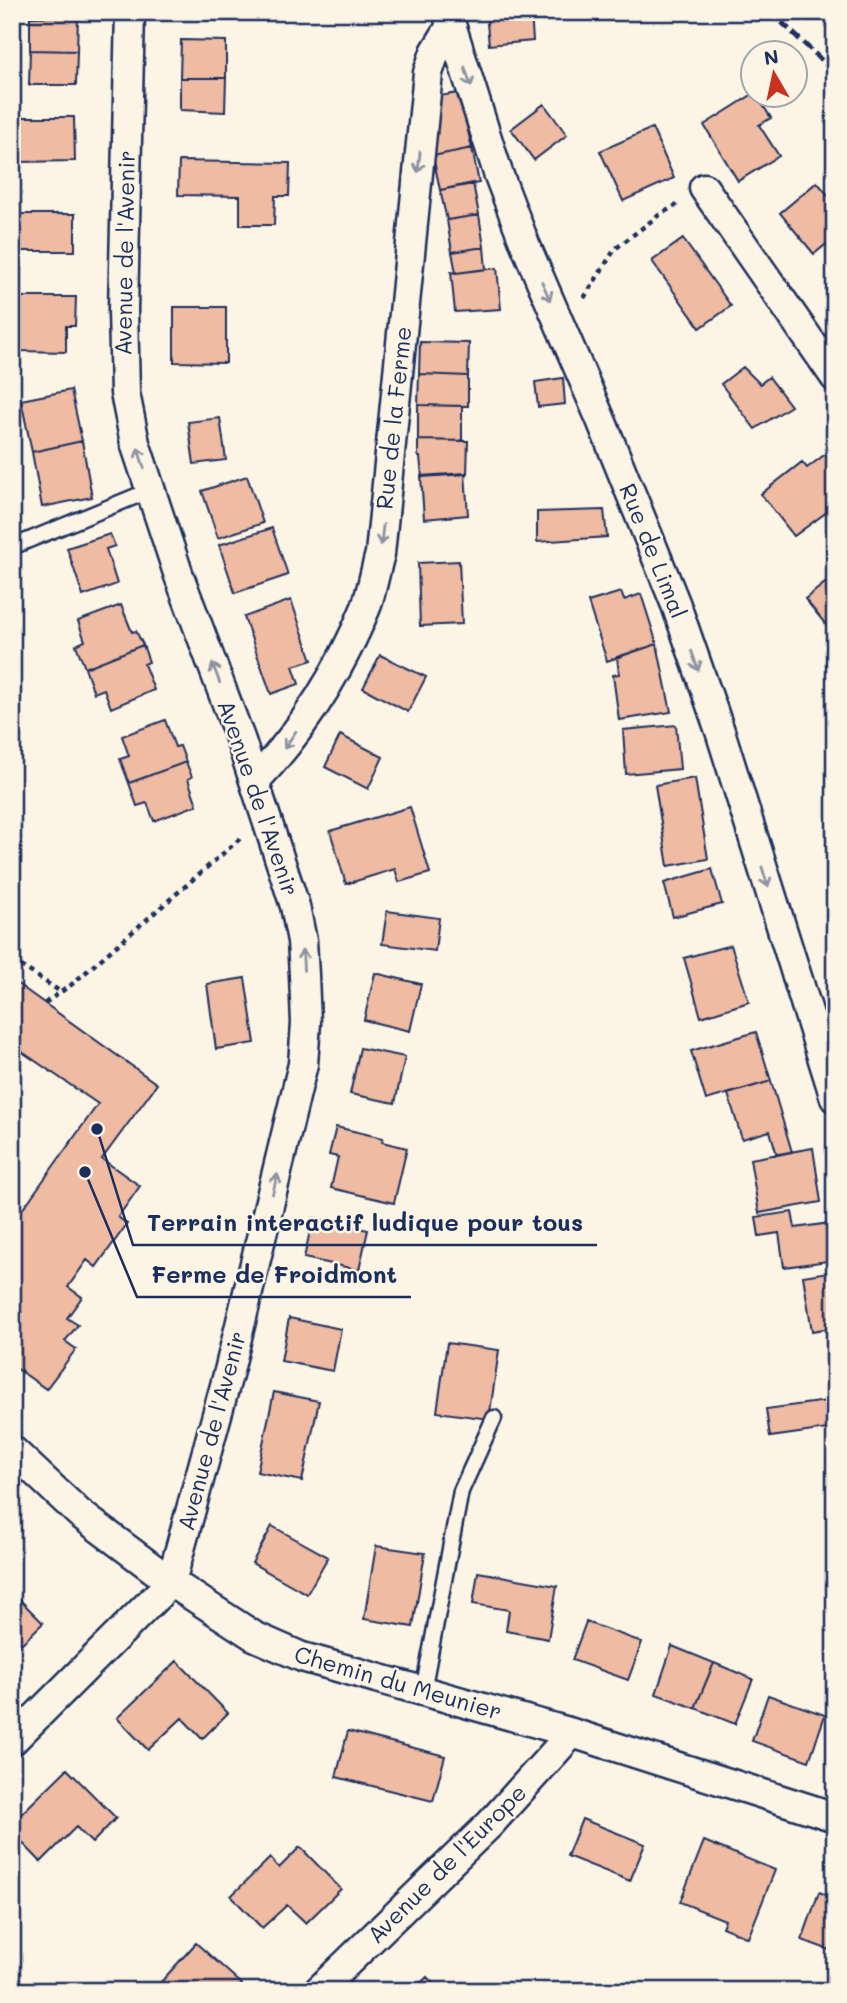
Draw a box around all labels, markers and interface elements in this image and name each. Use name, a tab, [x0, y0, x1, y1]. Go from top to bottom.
north arrow	[738, 38, 808, 108]
text: N	[762, 43, 780, 70]
one-way arrow	[463, 66, 475, 88]
street label: Avenue de l'Avenir	[107, 150, 141, 356]
one-way arrow	[413, 150, 426, 173]
one-way arrow	[540, 280, 553, 301]
street label: Rue de la Ferme	[368, 325, 418, 511]
one-way arrow	[133, 448, 146, 470]
street label: Rue de Limal	[613, 479, 695, 622]
one-way arrow	[375, 523, 388, 545]
one-way arrow	[690, 649, 702, 671]
one-way arrow	[208, 662, 221, 684]
street label: Avenue de l'Avenir	[211, 696, 307, 900]
one-way arrow	[283, 730, 297, 749]
one-way arrow	[760, 866, 773, 888]
one-way arrow	[297, 949, 310, 972]
one-way arrow	[269, 1173, 282, 1196]
callout: Terrain interactif ludique pour tous	[133, 1200, 597, 1245]
text: Terrain interactif ludique pour tous	[147, 1206, 583, 1237]
callout: Ferme de Froidmont	[137, 1252, 411, 1297]
text: Ferme de Froidmont	[151, 1258, 397, 1289]
street label: Avenue de l'Avenir	[170, 1328, 252, 1534]
street label: Chemin du Meunier	[291, 1638, 505, 1726]
street label: Avenue de l'Europe	[360, 1777, 532, 1949]

